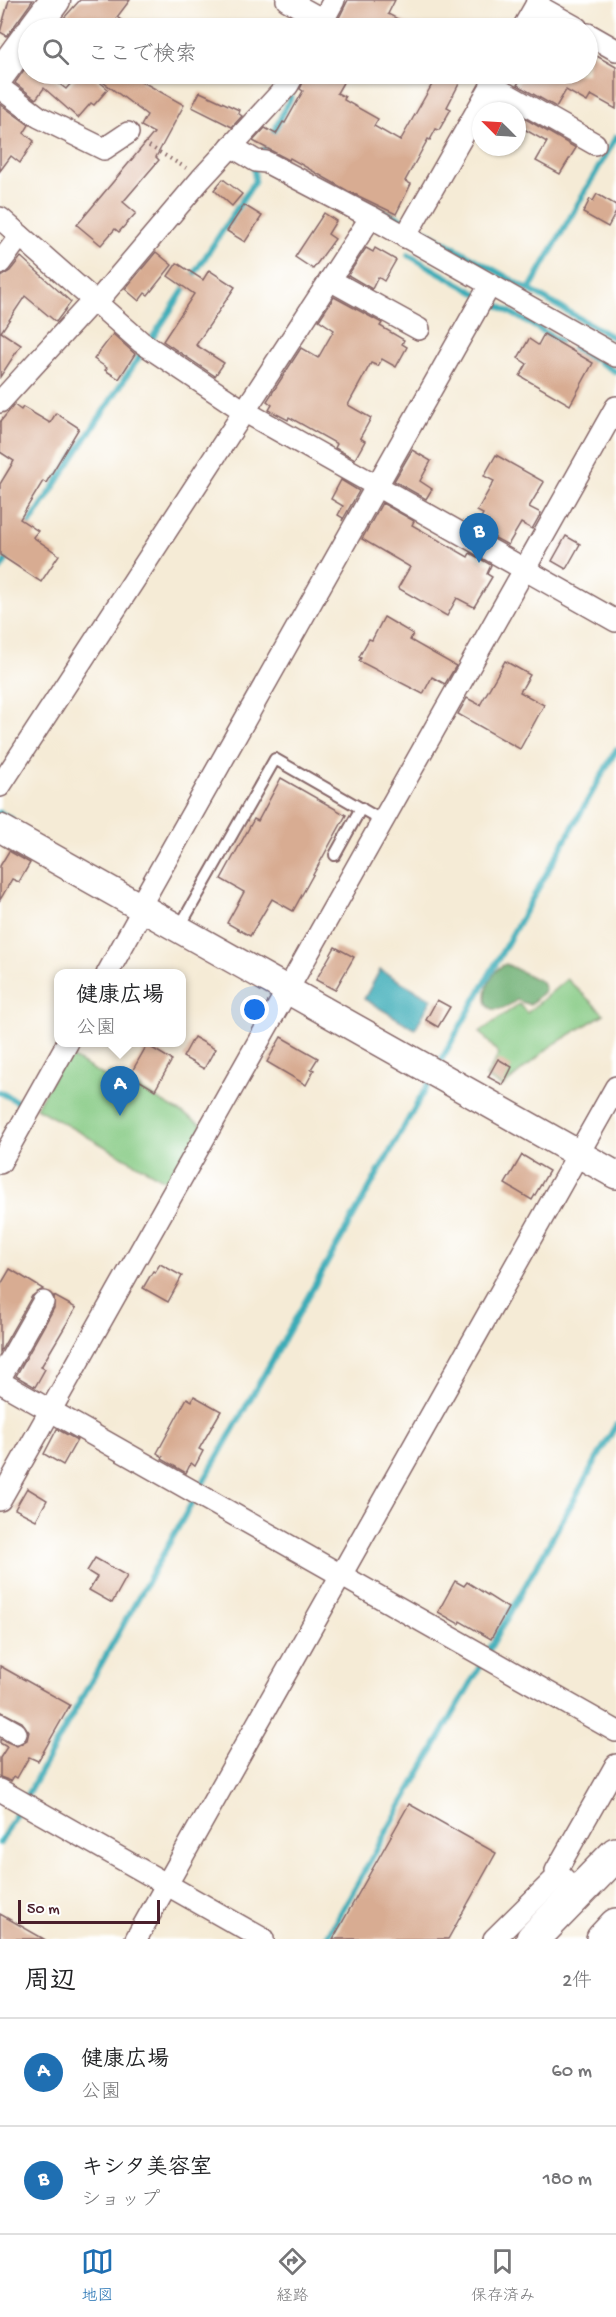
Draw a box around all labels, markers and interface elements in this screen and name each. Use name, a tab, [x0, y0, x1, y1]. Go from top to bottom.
search box	[18, 18, 598, 84]
icon: search	[39, 35, 72, 68]
text: ここで検索	[87, 43, 197, 69]
north arrow	[472, 102, 526, 156]
pin: B	[460, 514, 498, 563]
popup	[54, 969, 186, 1047]
text: 健康広場	[76, 984, 164, 1010]
your location	[240, 995, 269, 1024]
text: 公園	[76, 1018, 116, 1041]
pin: A	[100, 1066, 140, 1116]
scale bar	[18, 1897, 160, 1924]
text: 50 m	[27, 1901, 60, 1920]
text: 周辺	[24, 1968, 76, 1999]
text: 2件	[562, 1971, 592, 1994]
text: 健康広場	[81, 2048, 169, 2074]
text: A	[38, 2061, 49, 2084]
text: 60 m	[552, 2061, 592, 2084]
text: 公園	[81, 2082, 121, 2105]
text: キシタ美容室	[81, 2156, 212, 2182]
text: B	[38, 2169, 49, 2192]
text: 180 m	[543, 2169, 592, 2192]
text: ショップ	[81, 2190, 160, 2213]
tab: 地図	[81, 2245, 114, 2307]
tab: 経路	[276, 2245, 309, 2307]
tab: 保存済み	[471, 2245, 535, 2307]

